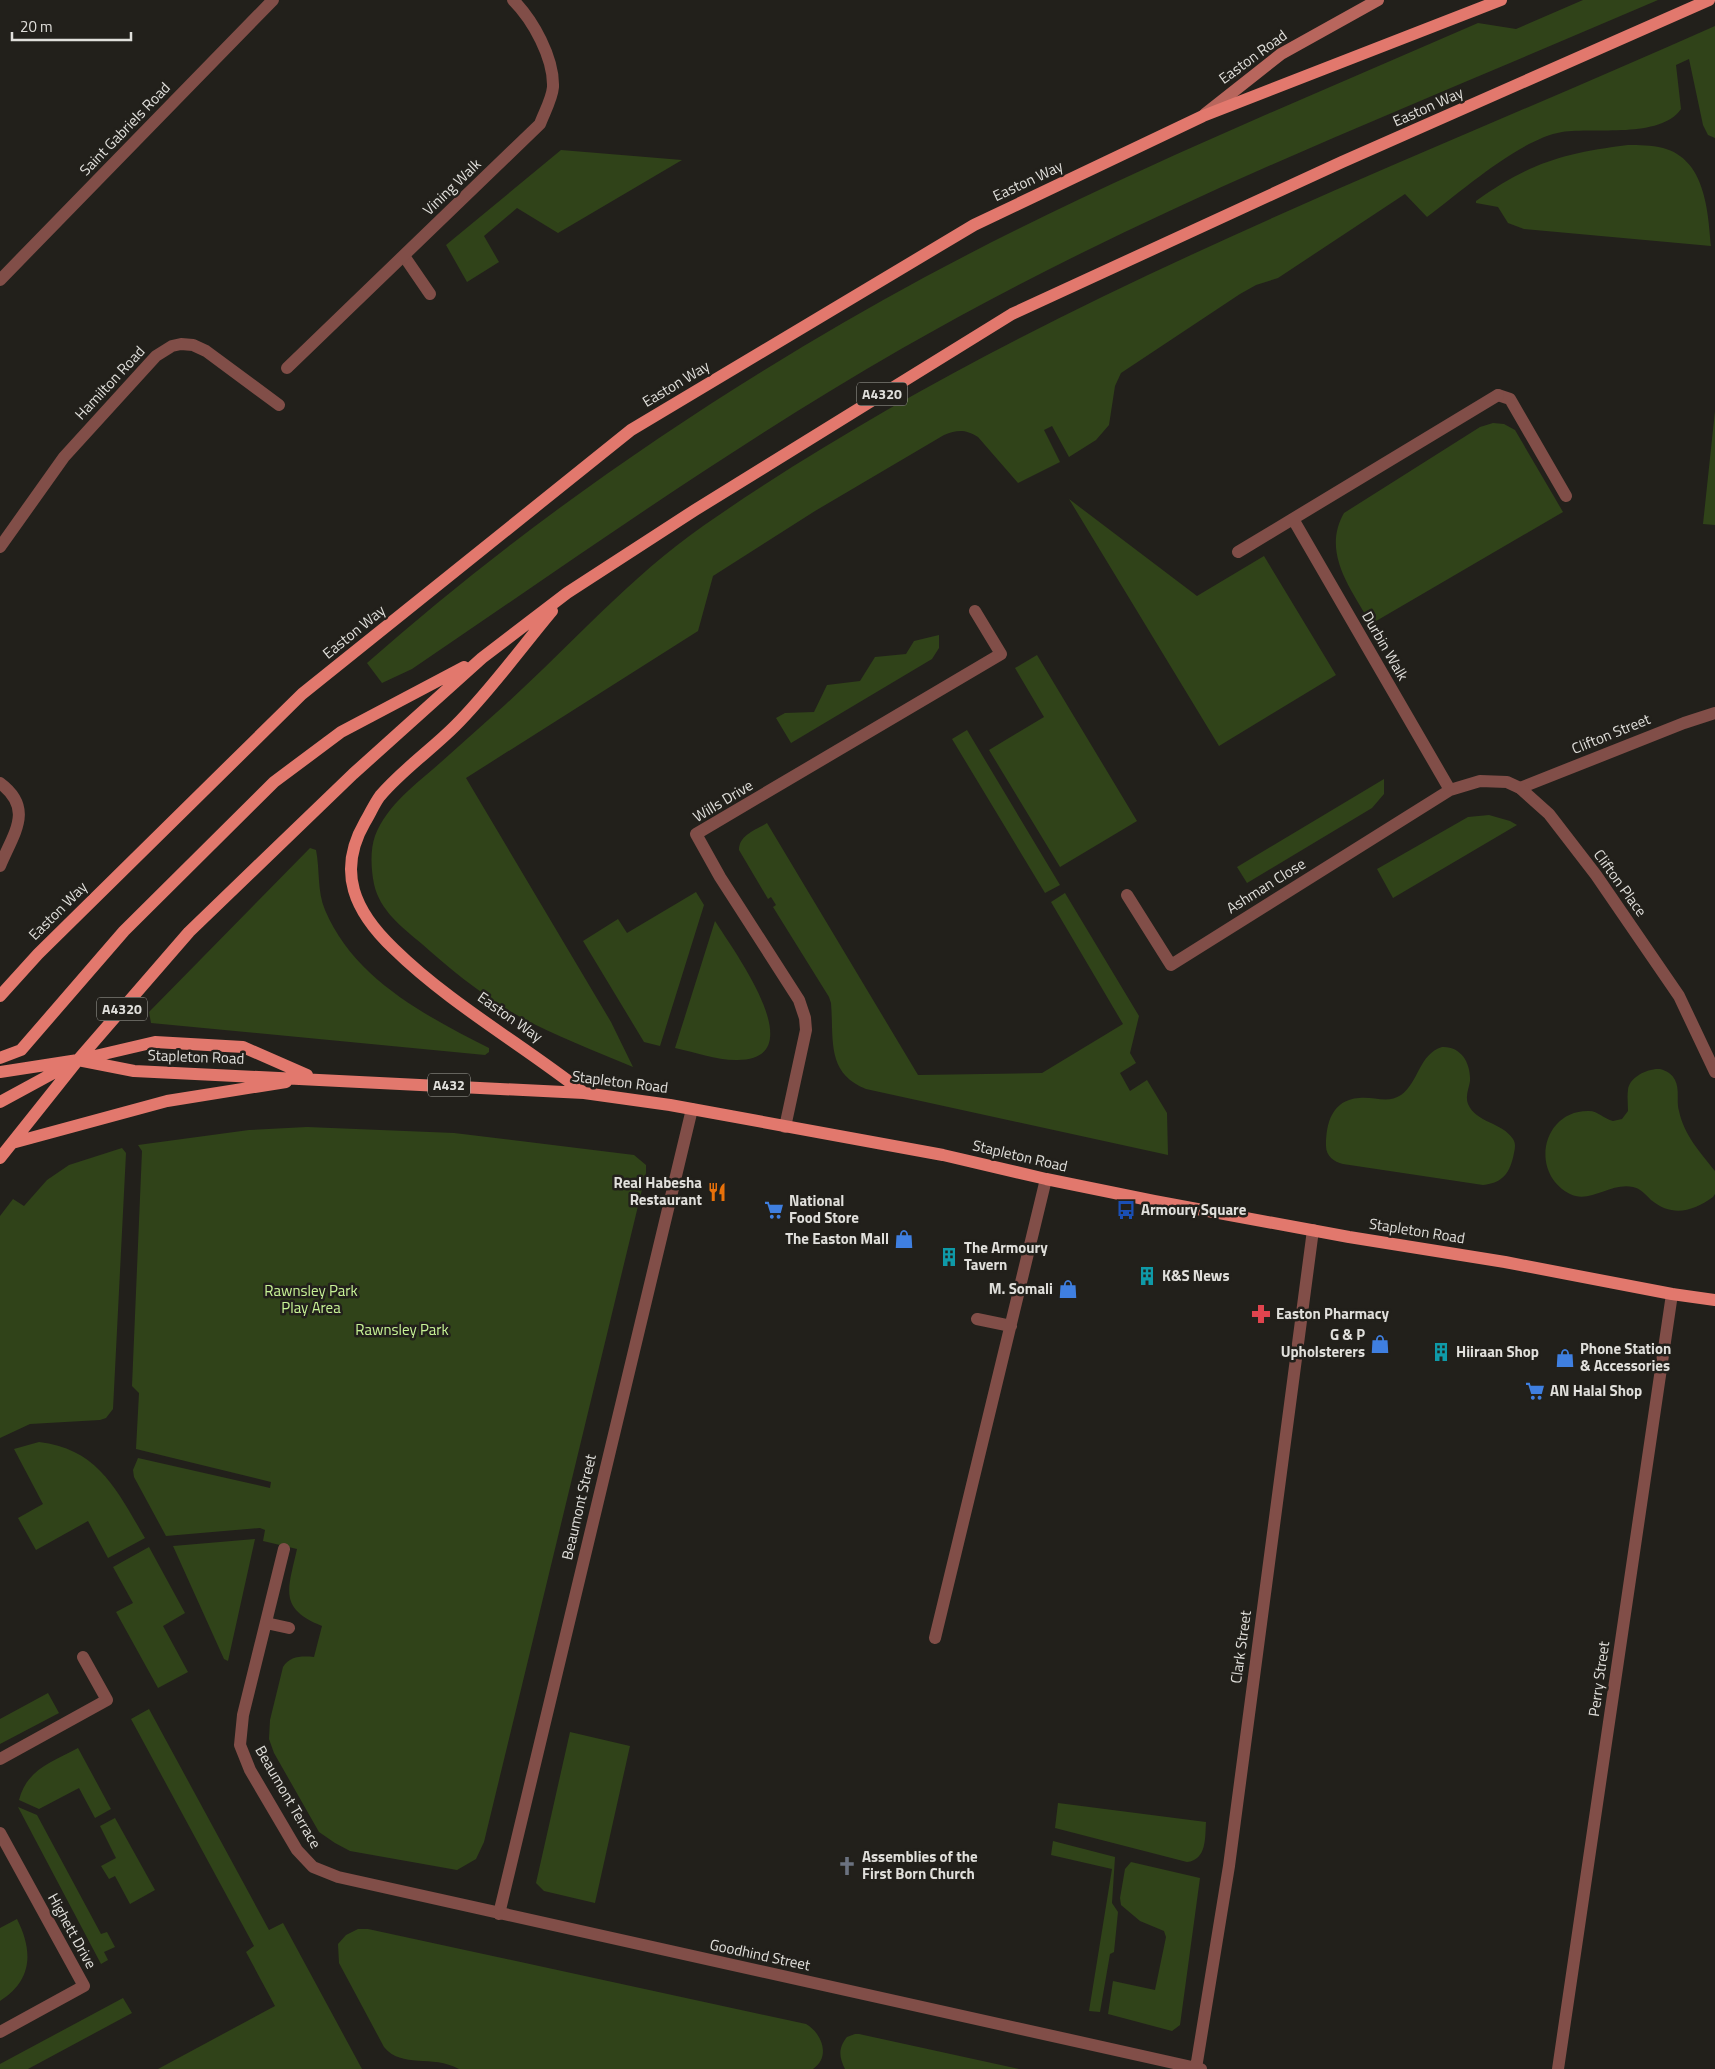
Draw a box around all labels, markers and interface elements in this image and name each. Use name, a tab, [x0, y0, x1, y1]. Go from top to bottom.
scale bar	[12, 10, 131, 42]
text: 20 m	[20, 15, 53, 38]
street label: Easton Road	[1214, 24, 1292, 89]
street label: Saint Gabriels Road	[74, 77, 175, 181]
street label: Easton Way	[1389, 81, 1467, 132]
street label: Vining Walk	[417, 153, 486, 220]
street label: Easton Way	[989, 154, 1067, 207]
street label: Hamilton Road	[69, 340, 150, 425]
street label: Easton Way	[638, 354, 714, 413]
road number: A4320	[857, 382, 907, 406]
street label: Easton Way	[317, 599, 390, 664]
street label: Durbin Walk	[1356, 607, 1415, 685]
street label: Clifton Street	[1568, 707, 1654, 760]
street label: Wills Drive	[688, 774, 757, 828]
street label: Clifton Place	[1588, 844, 1653, 921]
street label: Ashman Close	[1222, 852, 1310, 919]
street label: Easton Way	[23, 876, 92, 945]
street label: Easton Way	[473, 986, 548, 1048]
road number: A4320	[97, 998, 147, 1021]
street label: Stapleton Road	[147, 1043, 245, 1070]
street label: Stapleton Road	[571, 1064, 669, 1099]
road number: A432	[428, 1074, 470, 1096]
street label: Stapleton Road	[970, 1133, 1070, 1178]
place label: Real Habesha Restaurant	[613, 1171, 703, 1211]
restaurant icon: Real Habesha Restaurant	[706, 1181, 728, 1203]
place label: National Food Store	[789, 1189, 859, 1229]
place label: Armoury Square	[1141, 1198, 1247, 1221]
supermarket icon: National Food Store	[763, 1199, 785, 1221]
bus stop icon: Armoury Square	[1115, 1199, 1137, 1221]
street label: Stapleton Road	[1368, 1212, 1467, 1249]
place label: The Easton Mall	[785, 1227, 889, 1250]
shop icon: The Easton Mall	[893, 1228, 915, 1250]
place label: The Armoury Tavern	[964, 1236, 1048, 1276]
building icon: The Armoury Tavern	[938, 1246, 960, 1268]
place label: K&S News	[1162, 1264, 1230, 1287]
building icon: K&S News	[1136, 1265, 1158, 1287]
place label: M. Somali	[989, 1277, 1053, 1300]
shop icon: M. Somali	[1057, 1278, 1079, 1300]
park label: Rawnsley Park Play Area	[264, 1279, 358, 1319]
place label: Easton Pharmacy	[1276, 1302, 1389, 1325]
pharmacy icon: Easton Pharmacy	[1250, 1303, 1272, 1325]
park label: Rawnsley Park	[355, 1318, 449, 1341]
place label: G & P Upholsterers	[1281, 1323, 1365, 1363]
shop icon: G & P Upholsterers	[1369, 1333, 1391, 1355]
place label: Phone Station & Accessories	[1580, 1337, 1671, 1377]
place label: Hiiraan Shop	[1456, 1340, 1539, 1363]
building icon: Hiiraan Shop	[1430, 1341, 1452, 1363]
shop icon: Phone Station & Accessories	[1554, 1347, 1576, 1369]
place label: AN Halal Shop	[1550, 1379, 1642, 1402]
supermarket icon: AN Halal Shop	[1524, 1380, 1546, 1402]
street label: Beaumont Street	[555, 1451, 602, 1562]
street label: Clark Street	[1224, 1608, 1257, 1685]
street label: Perry Street	[1582, 1639, 1615, 1718]
street label: Beaumont Terrace	[250, 1741, 327, 1852]
place label: Assemblies of the First Born Church	[862, 1845, 978, 1885]
church icon: Assemblies of the First Born Church	[836, 1855, 858, 1877]
street label: Highett Drive	[42, 1889, 103, 1973]
street label: Goodhind Street	[708, 1933, 813, 1977]

